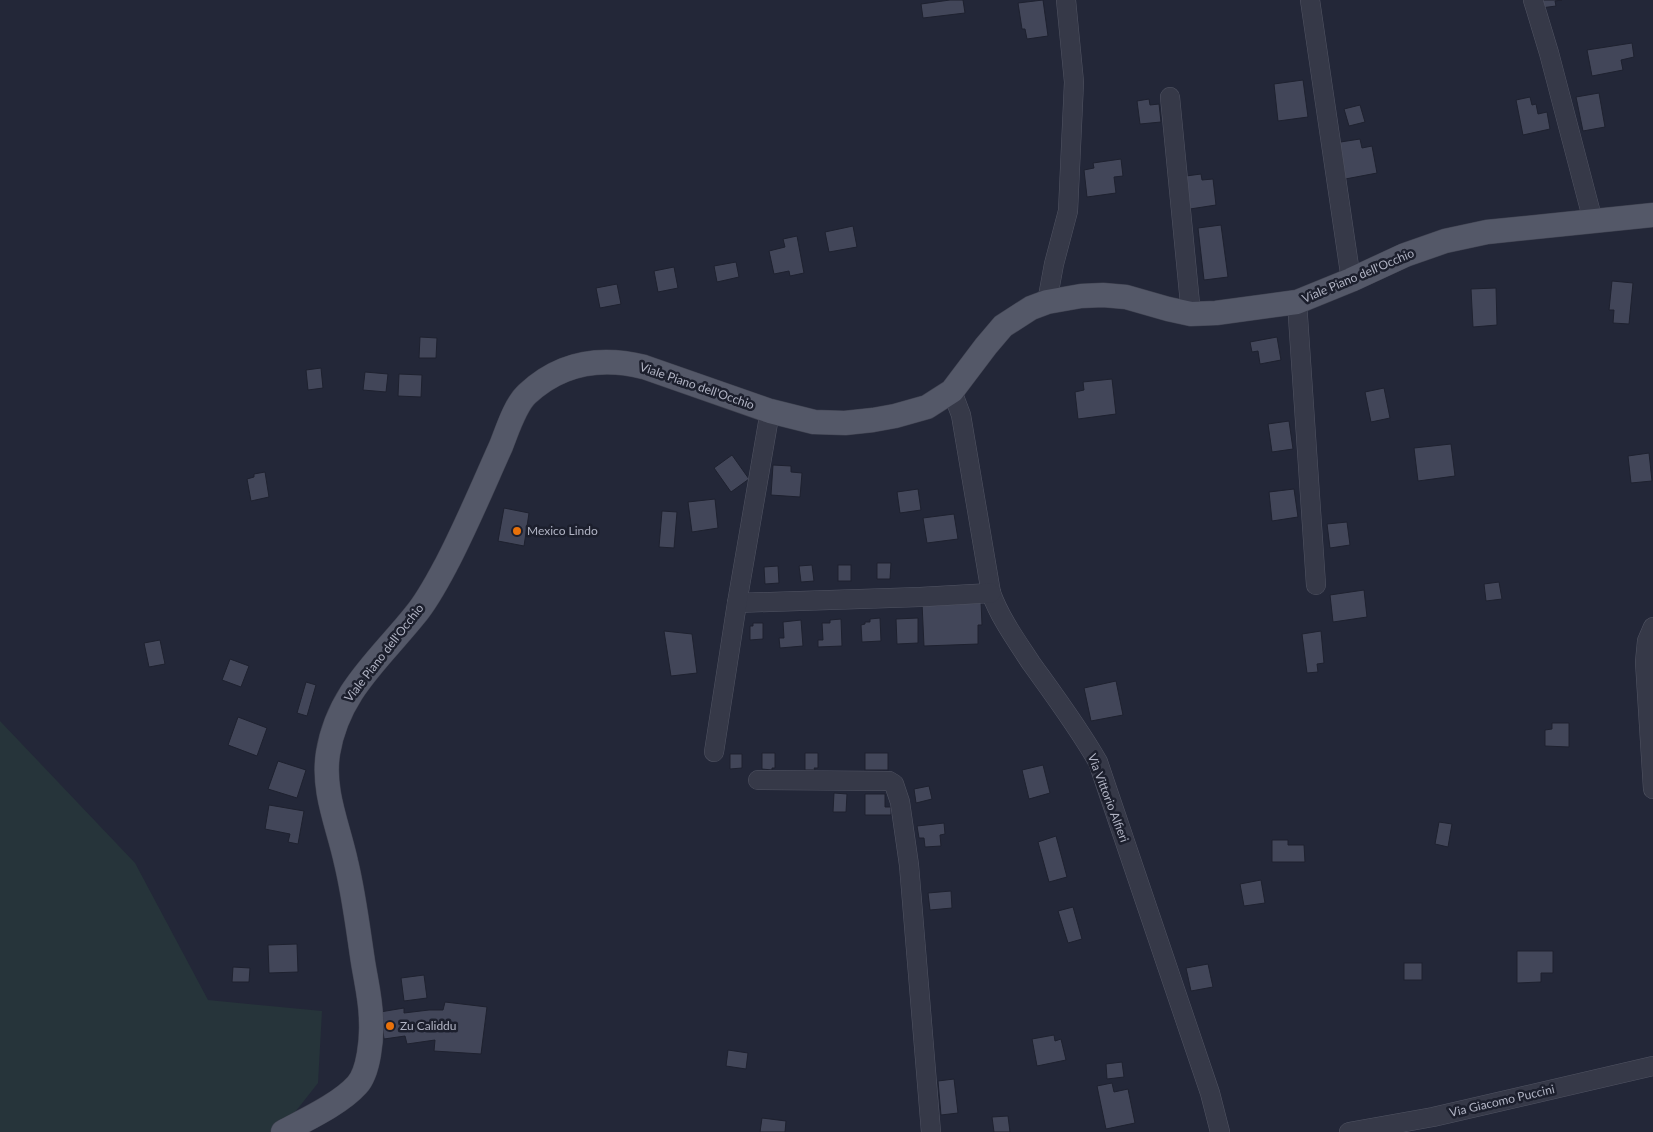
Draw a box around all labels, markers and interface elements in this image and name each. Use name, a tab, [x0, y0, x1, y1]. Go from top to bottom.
street label: Viale Piano dell'Occhio	[1300, 245, 1416, 306]
street label: Viale Piano dell'Occhio	[638, 359, 757, 412]
place label: Mexico Lindo	[527, 523, 598, 538]
marker: Mexico Lindo	[511, 525, 523, 537]
street label: Viale Piano dell'Occhio	[341, 601, 427, 705]
street label: Via Vittorio Alfieri	[1085, 751, 1132, 844]
place label: Zu Caliddu	[400, 1018, 457, 1033]
marker: Zu Caliddu	[384, 1020, 396, 1032]
street label: Via Giacomo Puccini	[1448, 1081, 1556, 1120]

